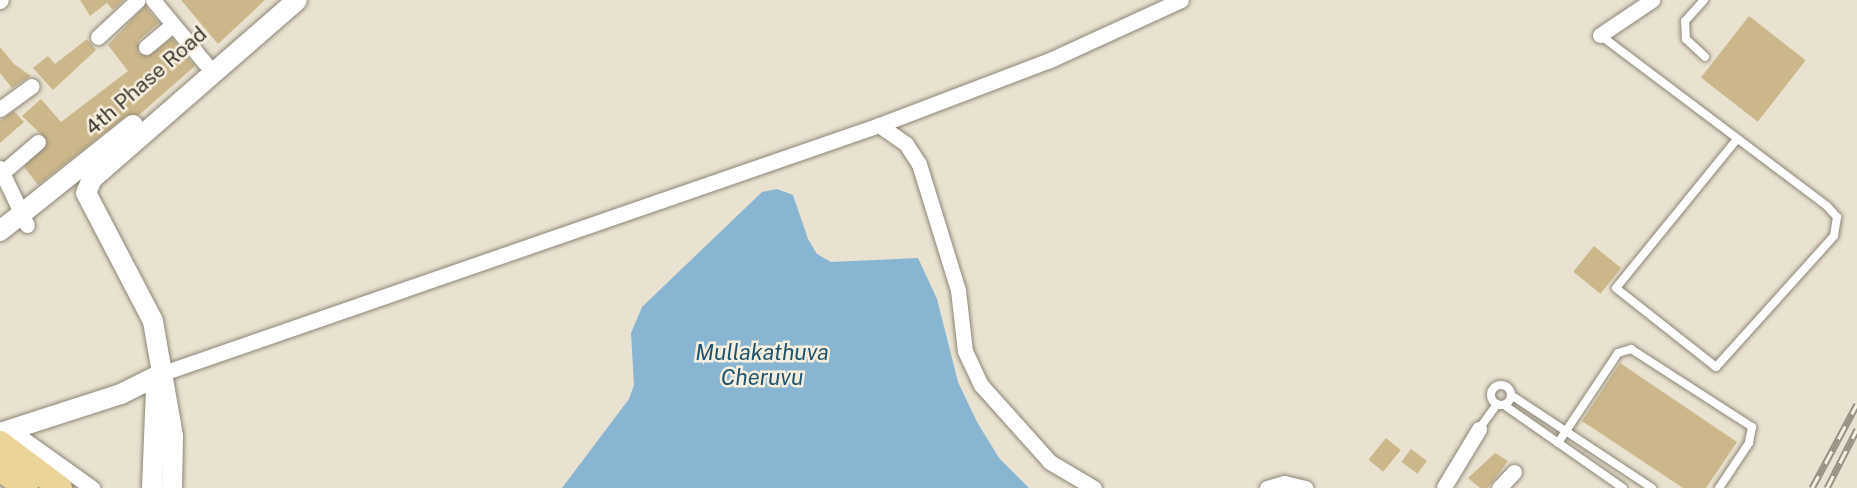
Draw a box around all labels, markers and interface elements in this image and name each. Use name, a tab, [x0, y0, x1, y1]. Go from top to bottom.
street label: 4th Phase Road	[80, 21, 212, 141]
water label: Mullakathuva Cheruvu	[695, 339, 829, 390]

